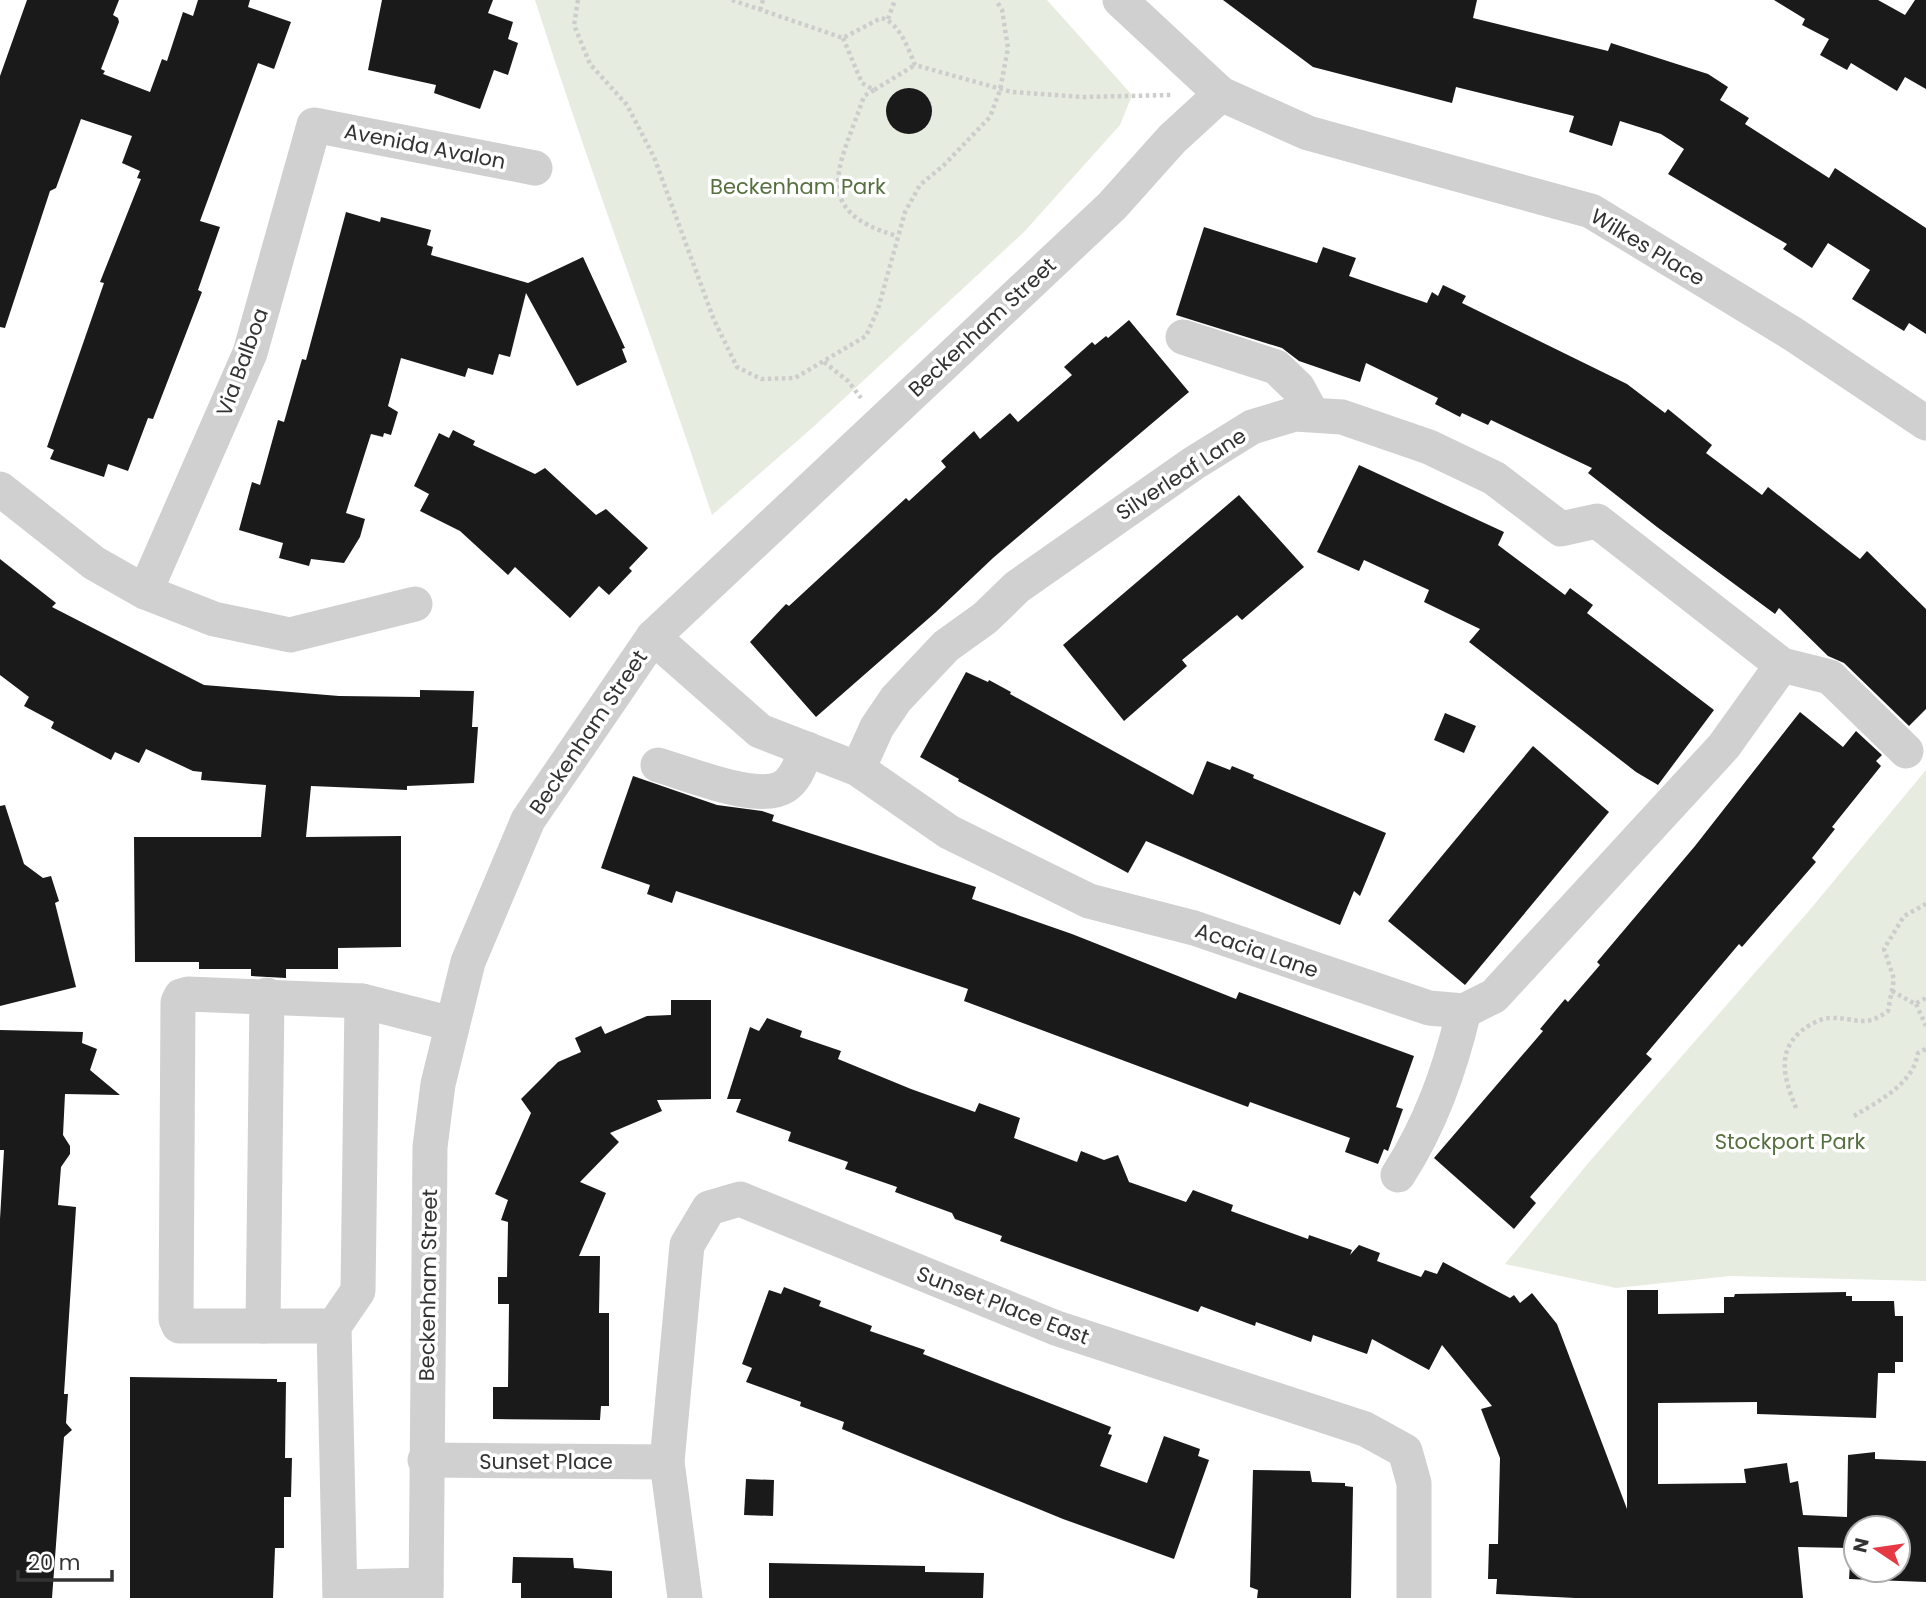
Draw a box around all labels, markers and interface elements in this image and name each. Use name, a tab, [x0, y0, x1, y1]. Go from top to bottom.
street label: Avenida Avalon	[342, 116, 508, 176]
park label: Beckenham Park	[710, 172, 886, 201]
street label: Wilkes Place	[1585, 201, 1711, 293]
street label: Beckenham Street	[902, 251, 1062, 403]
street label: Via Balboa	[209, 304, 275, 420]
street label: Silverleaf Lane	[1110, 421, 1252, 527]
street label: Beckenham Street	[522, 644, 654, 820]
street label: Acacia Lane	[1192, 915, 1322, 985]
park label: Stockport Park	[1715, 1127, 1866, 1156]
street label: Beckenham Street	[412, 1189, 444, 1381]
street label: Sunset Place East	[912, 1259, 1094, 1351]
street label: Sunset Place	[479, 1447, 613, 1476]
north arrow	[1842, 1514, 1912, 1584]
text: N	[1846, 1535, 1876, 1555]
scale bar	[18, 1538, 112, 1582]
text: 20 m	[28, 1548, 81, 1577]

